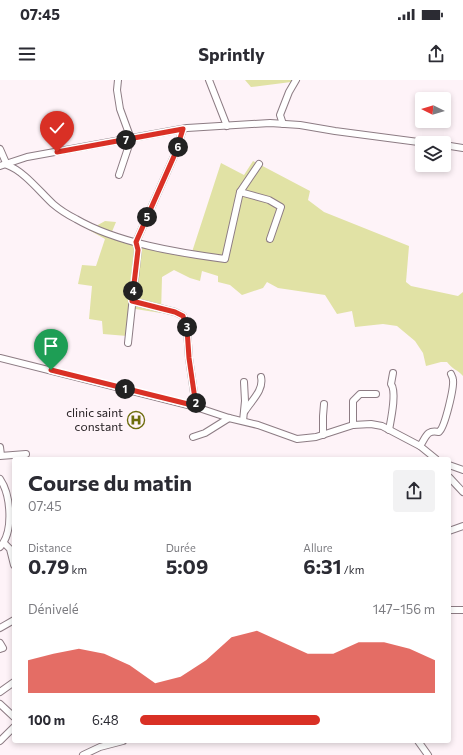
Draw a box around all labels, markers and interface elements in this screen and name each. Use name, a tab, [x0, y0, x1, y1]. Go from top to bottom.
text: 07:45	[20, 5, 60, 23]
icon: menu	[16, 43, 38, 65]
text: Sprintly	[198, 43, 265, 65]
icon: share	[425, 43, 447, 65]
north arrow	[415, 92, 451, 128]
map controls	[415, 92, 451, 172]
pin	[40, 111, 74, 152]
icon: check	[46, 117, 68, 139]
pin: 7	[116, 130, 136, 150]
text: 7	[123, 133, 129, 146]
button: layers	[415, 136, 451, 172]
pin: 6	[168, 137, 188, 157]
text: 6	[175, 140, 181, 153]
pin: 5	[137, 207, 157, 227]
text: 5	[144, 210, 150, 223]
pin: 4	[123, 281, 143, 301]
text: 4	[130, 284, 136, 297]
pin: 3	[177, 317, 197, 337]
text: 3	[184, 320, 190, 333]
pin	[34, 329, 68, 370]
icon: arrive	[40, 335, 62, 357]
pin: 1	[115, 379, 135, 399]
text: 1	[123, 382, 127, 395]
pin: 2	[186, 393, 206, 413]
text: 2	[193, 396, 199, 409]
place label: clinic saint constant	[66, 405, 123, 433]
hospital icon: clinic saint constant	[126, 410, 146, 430]
text: Course du matin	[28, 469, 192, 496]
button: share	[393, 470, 435, 512]
text: 07:45	[28, 498, 62, 514]
text: Distance	[28, 541, 72, 554]
text: Durée	[166, 541, 196, 554]
text: Allure	[303, 541, 333, 554]
text: 0.79	[28, 554, 69, 578]
text: 5:09	[166, 554, 208, 578]
text: 6:31	[303, 554, 342, 578]
text: km	[69, 563, 87, 576]
text: /km	[342, 563, 364, 576]
text: Dénivelé	[28, 601, 79, 617]
text: 147–156 m	[373, 601, 435, 617]
text: 100 m	[28, 712, 65, 728]
text: 6:48	[92, 712, 119, 728]

